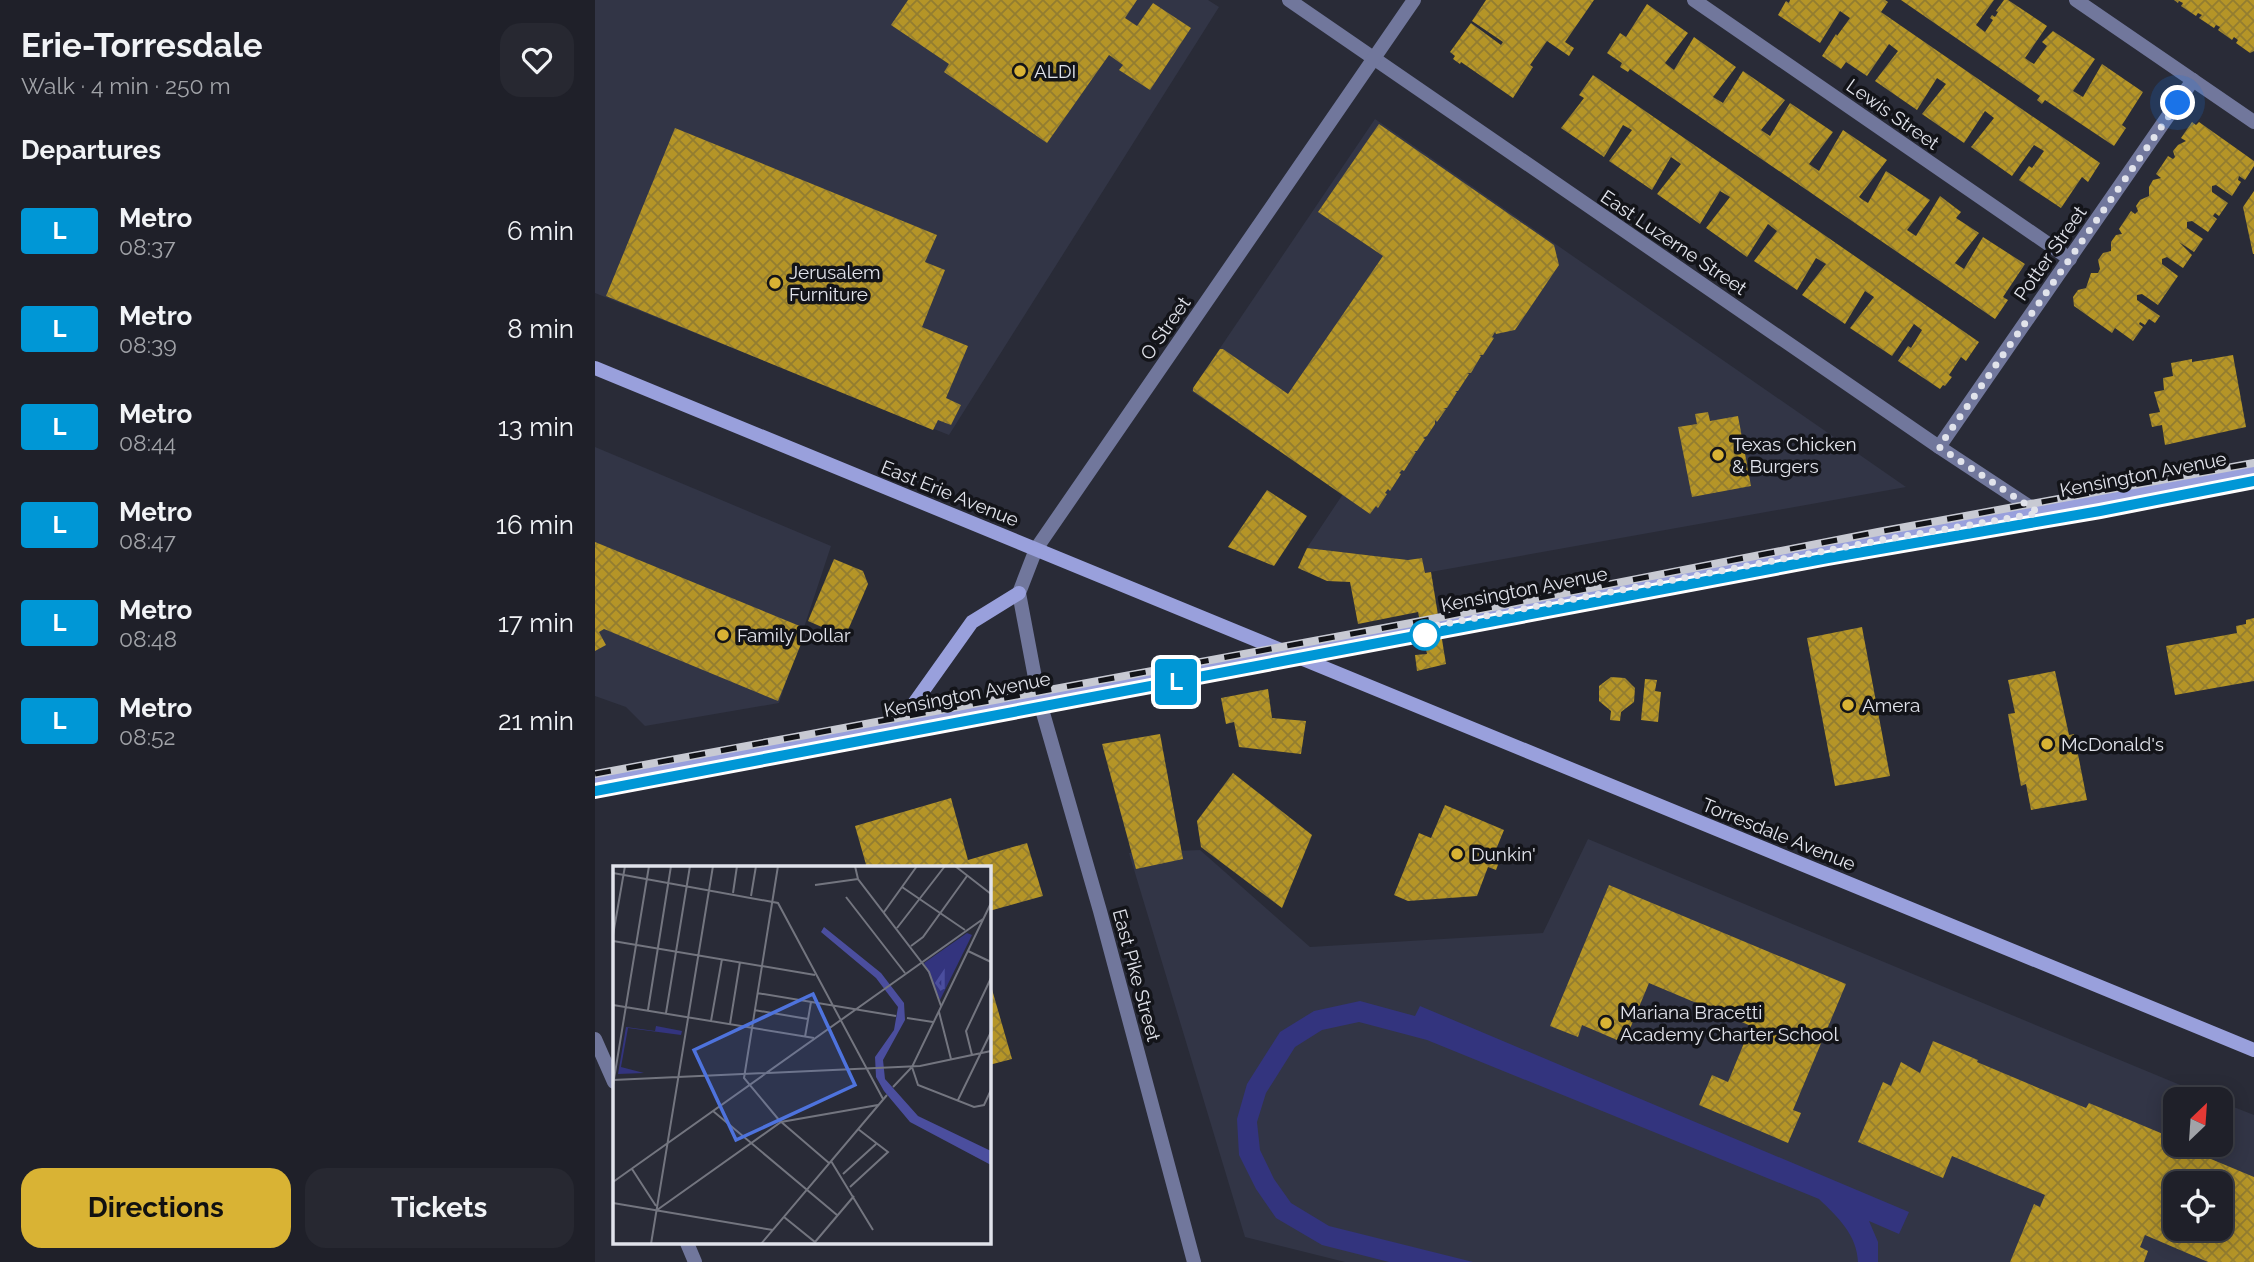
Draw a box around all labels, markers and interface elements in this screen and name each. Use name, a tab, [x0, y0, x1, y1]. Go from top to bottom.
button: heart	[500, 23, 574, 97]
text: Erie-Torresdale	[21, 26, 263, 65]
place label: ALDI	[1034, 60, 1076, 82]
marker: ALDI	[1012, 63, 1028, 79]
text: Walk · 4 min · 250 m	[21, 72, 231, 99]
street label: Lewis Street	[1842, 74, 1944, 154]
your location	[2160, 85, 2195, 120]
text: Departures	[21, 135, 161, 165]
street label: East Luzerne Street	[1597, 185, 1752, 299]
street label: Potter Street	[2009, 201, 2091, 304]
text: Metro	[119, 203, 192, 233]
text: L	[52, 216, 67, 245]
text: 6 min	[507, 216, 574, 246]
text: 08:37	[119, 233, 176, 260]
place label: Jerusalem Furniture	[789, 261, 880, 305]
marker: Jerusalem Furniture	[767, 275, 783, 291]
street label: O Street	[1135, 292, 1195, 364]
text: Metro	[119, 301, 192, 331]
text: L	[52, 314, 67, 343]
text: 8 min	[507, 314, 574, 344]
text: 08:39	[119, 331, 177, 358]
text: Metro	[119, 399, 192, 429]
text: L	[52, 412, 67, 441]
text: 13 min	[498, 412, 574, 442]
text: 08:44	[119, 429, 176, 456]
place label: Texas Chicken & Burgers	[1732, 433, 1857, 477]
marker: Texas Chicken & Burgers	[1710, 447, 1726, 463]
street label: Kensington Avenue	[2058, 447, 2228, 501]
street label: East Erie Avenue	[878, 455, 1022, 531]
text: Metro	[119, 497, 192, 527]
text: L	[52, 510, 67, 539]
text: 16 min	[496, 510, 574, 540]
text: 08:47	[119, 527, 176, 554]
street label: Kensington Avenue	[1439, 562, 1609, 616]
text: Metro	[119, 595, 192, 625]
text: L	[52, 608, 67, 637]
text: 17 min	[498, 608, 574, 638]
unlabelled marker	[1410, 620, 1440, 650]
place label: Family Dollar	[737, 624, 851, 646]
text: 08:48	[119, 625, 177, 652]
marker: Family Dollar	[715, 627, 731, 643]
line badge: L	[1153, 659, 1199, 705]
street label: Kensington Avenue	[882, 667, 1052, 721]
text: L	[1169, 667, 1183, 696]
text: Metro	[119, 693, 192, 723]
place label: Amera	[1862, 694, 1920, 716]
marker: Amera	[1840, 697, 1856, 713]
text: L	[52, 706, 67, 735]
text: 21 min	[498, 706, 574, 736]
text: 08:52	[119, 723, 176, 750]
place label: McDonald's	[2061, 733, 2164, 755]
marker: McDonald's	[2039, 736, 2055, 752]
street label: Torresdale Avenue	[1699, 793, 1859, 875]
place label: Dunkin'	[1471, 843, 1536, 865]
marker: Dunkin'	[1449, 846, 1465, 862]
inset map	[613, 866, 991, 1244]
street label: East Pike Street	[1109, 906, 1165, 1044]
place label: Mariana Bracetti Academy Charter School	[1620, 1001, 1839, 1045]
marker: Mariana Bracetti Academy Charter School	[1598, 1015, 1614, 1031]
north arrow	[2163, 1087, 2233, 1157]
map controls	[2163, 1087, 2233, 1241]
button: Directions	[21, 1168, 291, 1248]
button: Tickets	[305, 1168, 574, 1248]
button: locate	[2163, 1171, 2233, 1241]

